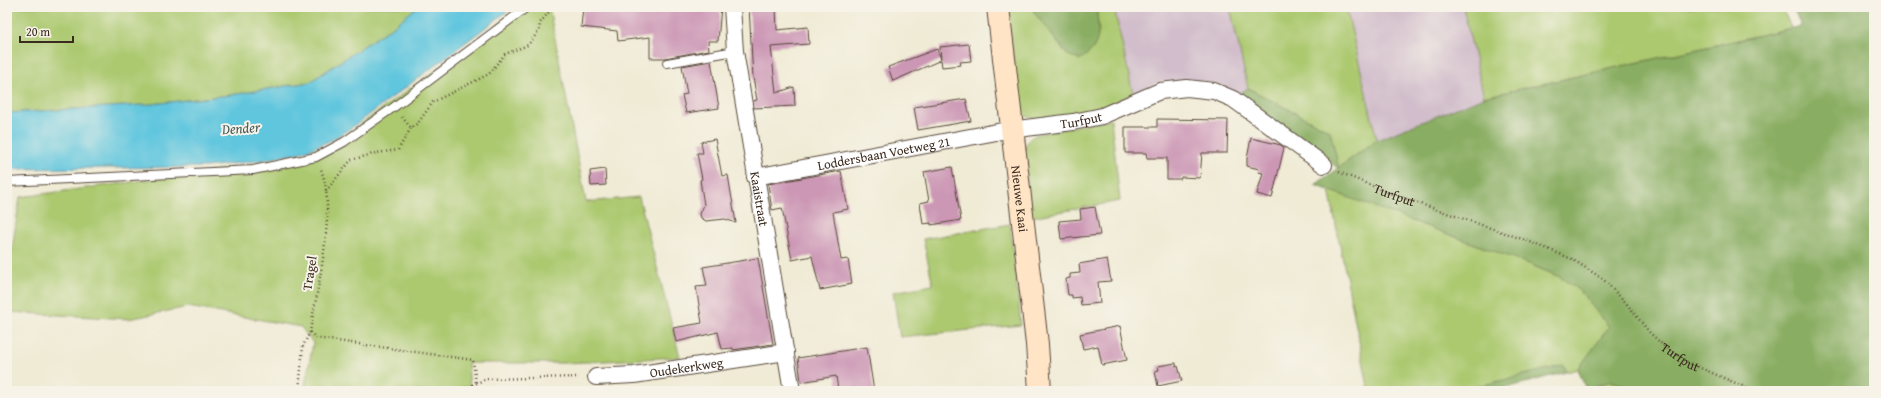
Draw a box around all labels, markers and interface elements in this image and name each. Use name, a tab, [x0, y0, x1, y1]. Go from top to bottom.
scale bar	[20, 18, 73, 44]
text: 20 m	[26, 23, 50, 40]
street label: Turfput	[1059, 107, 1104, 134]
water label: Dender	[220, 117, 262, 139]
street label: Loddersbaan Voetweg 21	[816, 132, 952, 175]
street label: Nieuwe Kaai	[1006, 164, 1033, 233]
street label: Kaaistraat	[745, 170, 773, 228]
street label: Turfput	[1371, 179, 1418, 211]
street label: Tragel	[297, 254, 322, 292]
street label: Turfput	[1657, 338, 1703, 377]
street label: Oudekerkweg	[648, 353, 725, 383]

